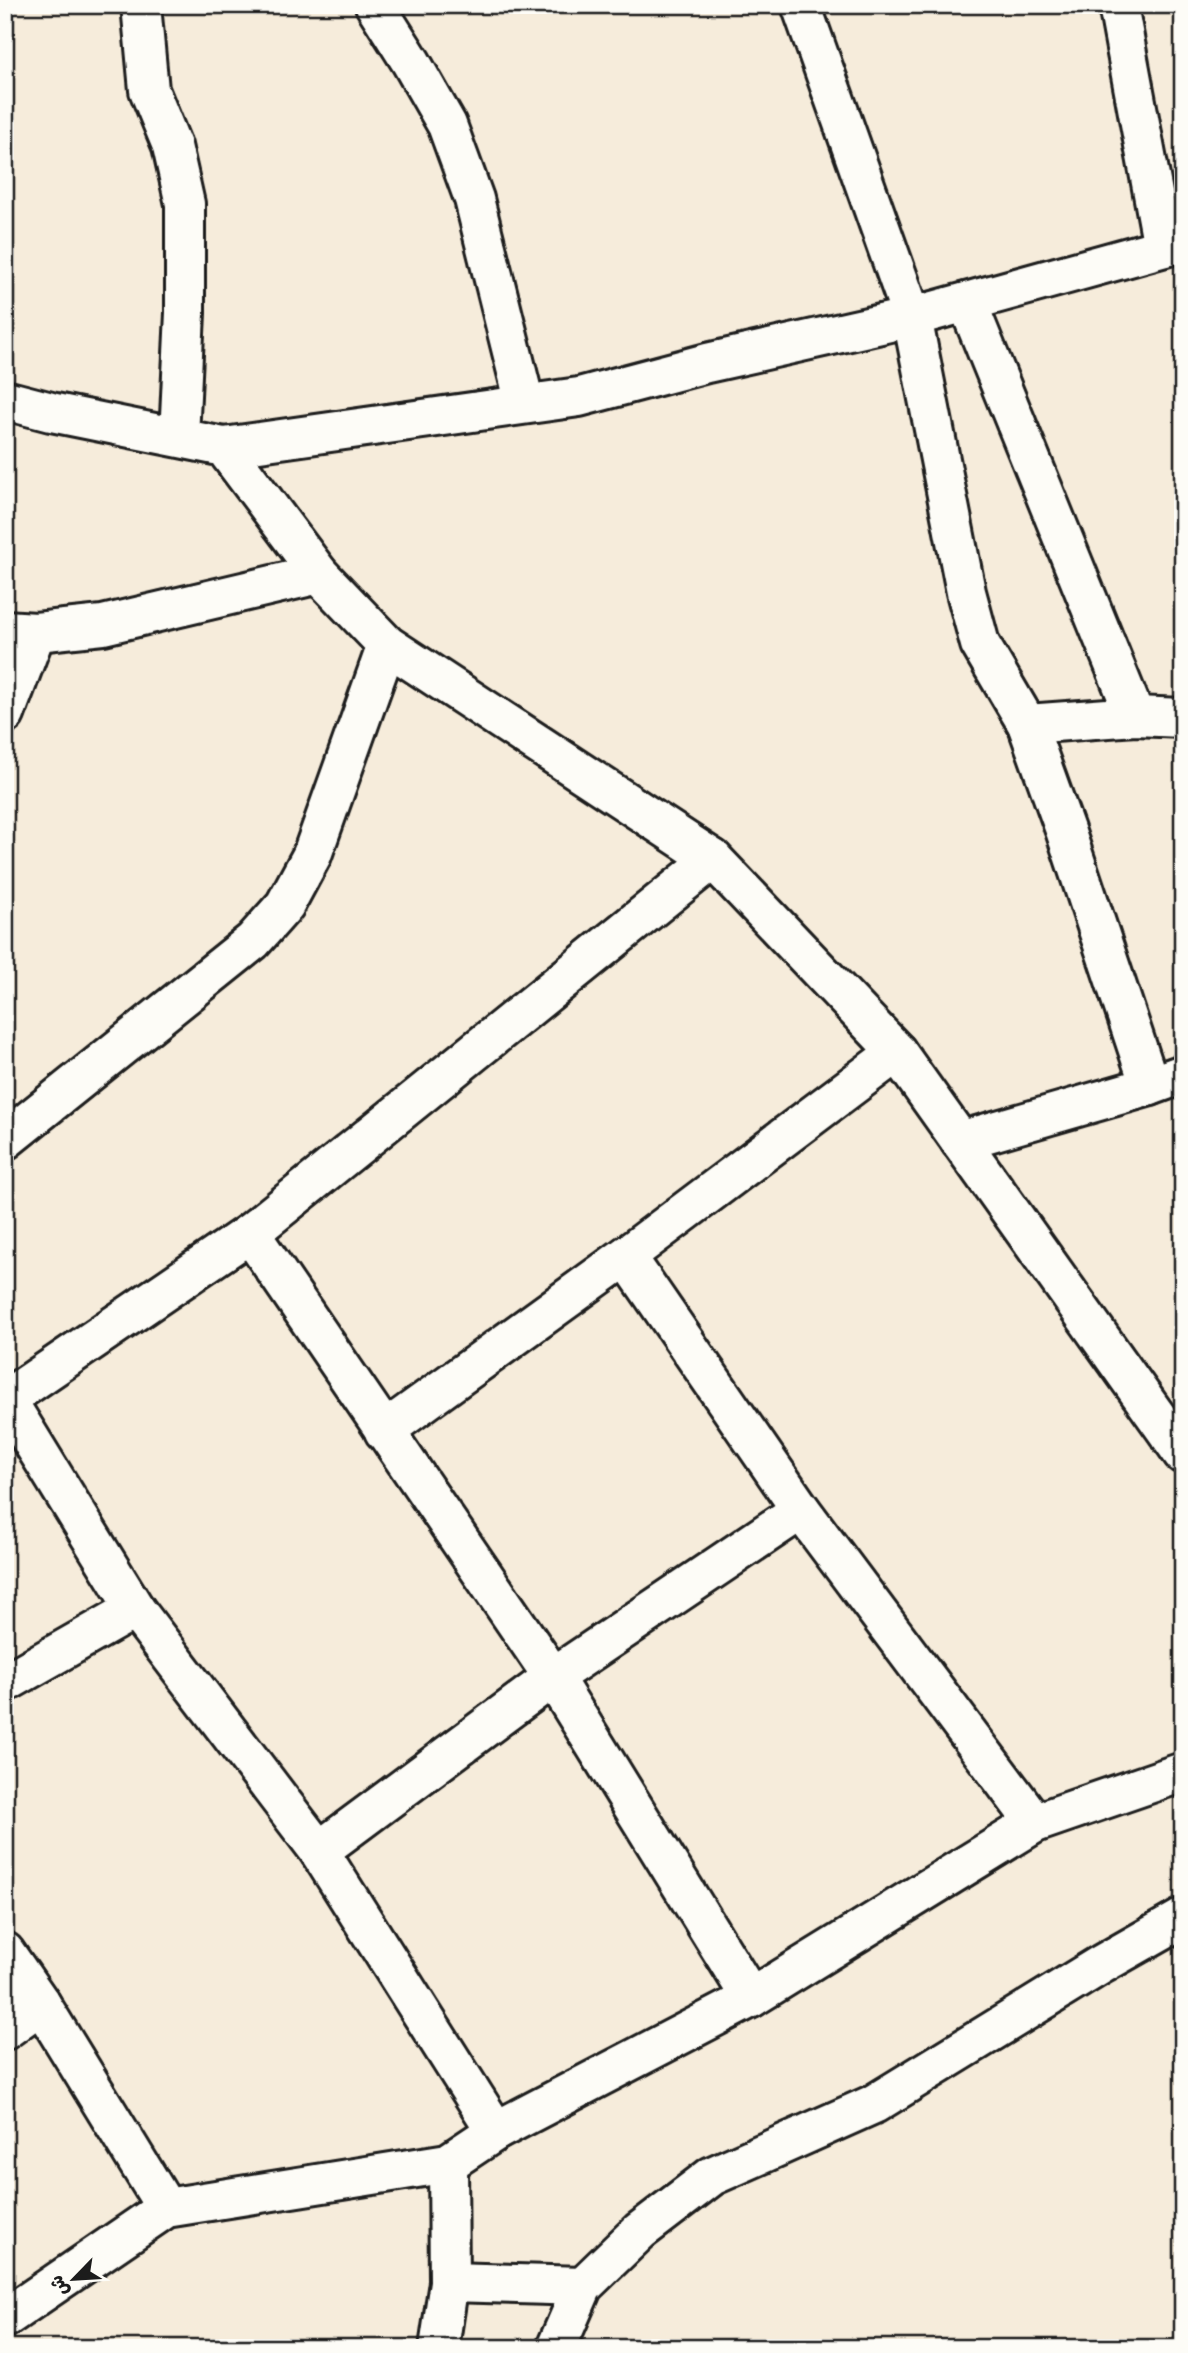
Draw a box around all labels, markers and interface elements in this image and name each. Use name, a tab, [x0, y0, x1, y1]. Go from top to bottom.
north arrow	[38, 2244, 108, 2314]
text: ش	[45, 2272, 74, 2300]

